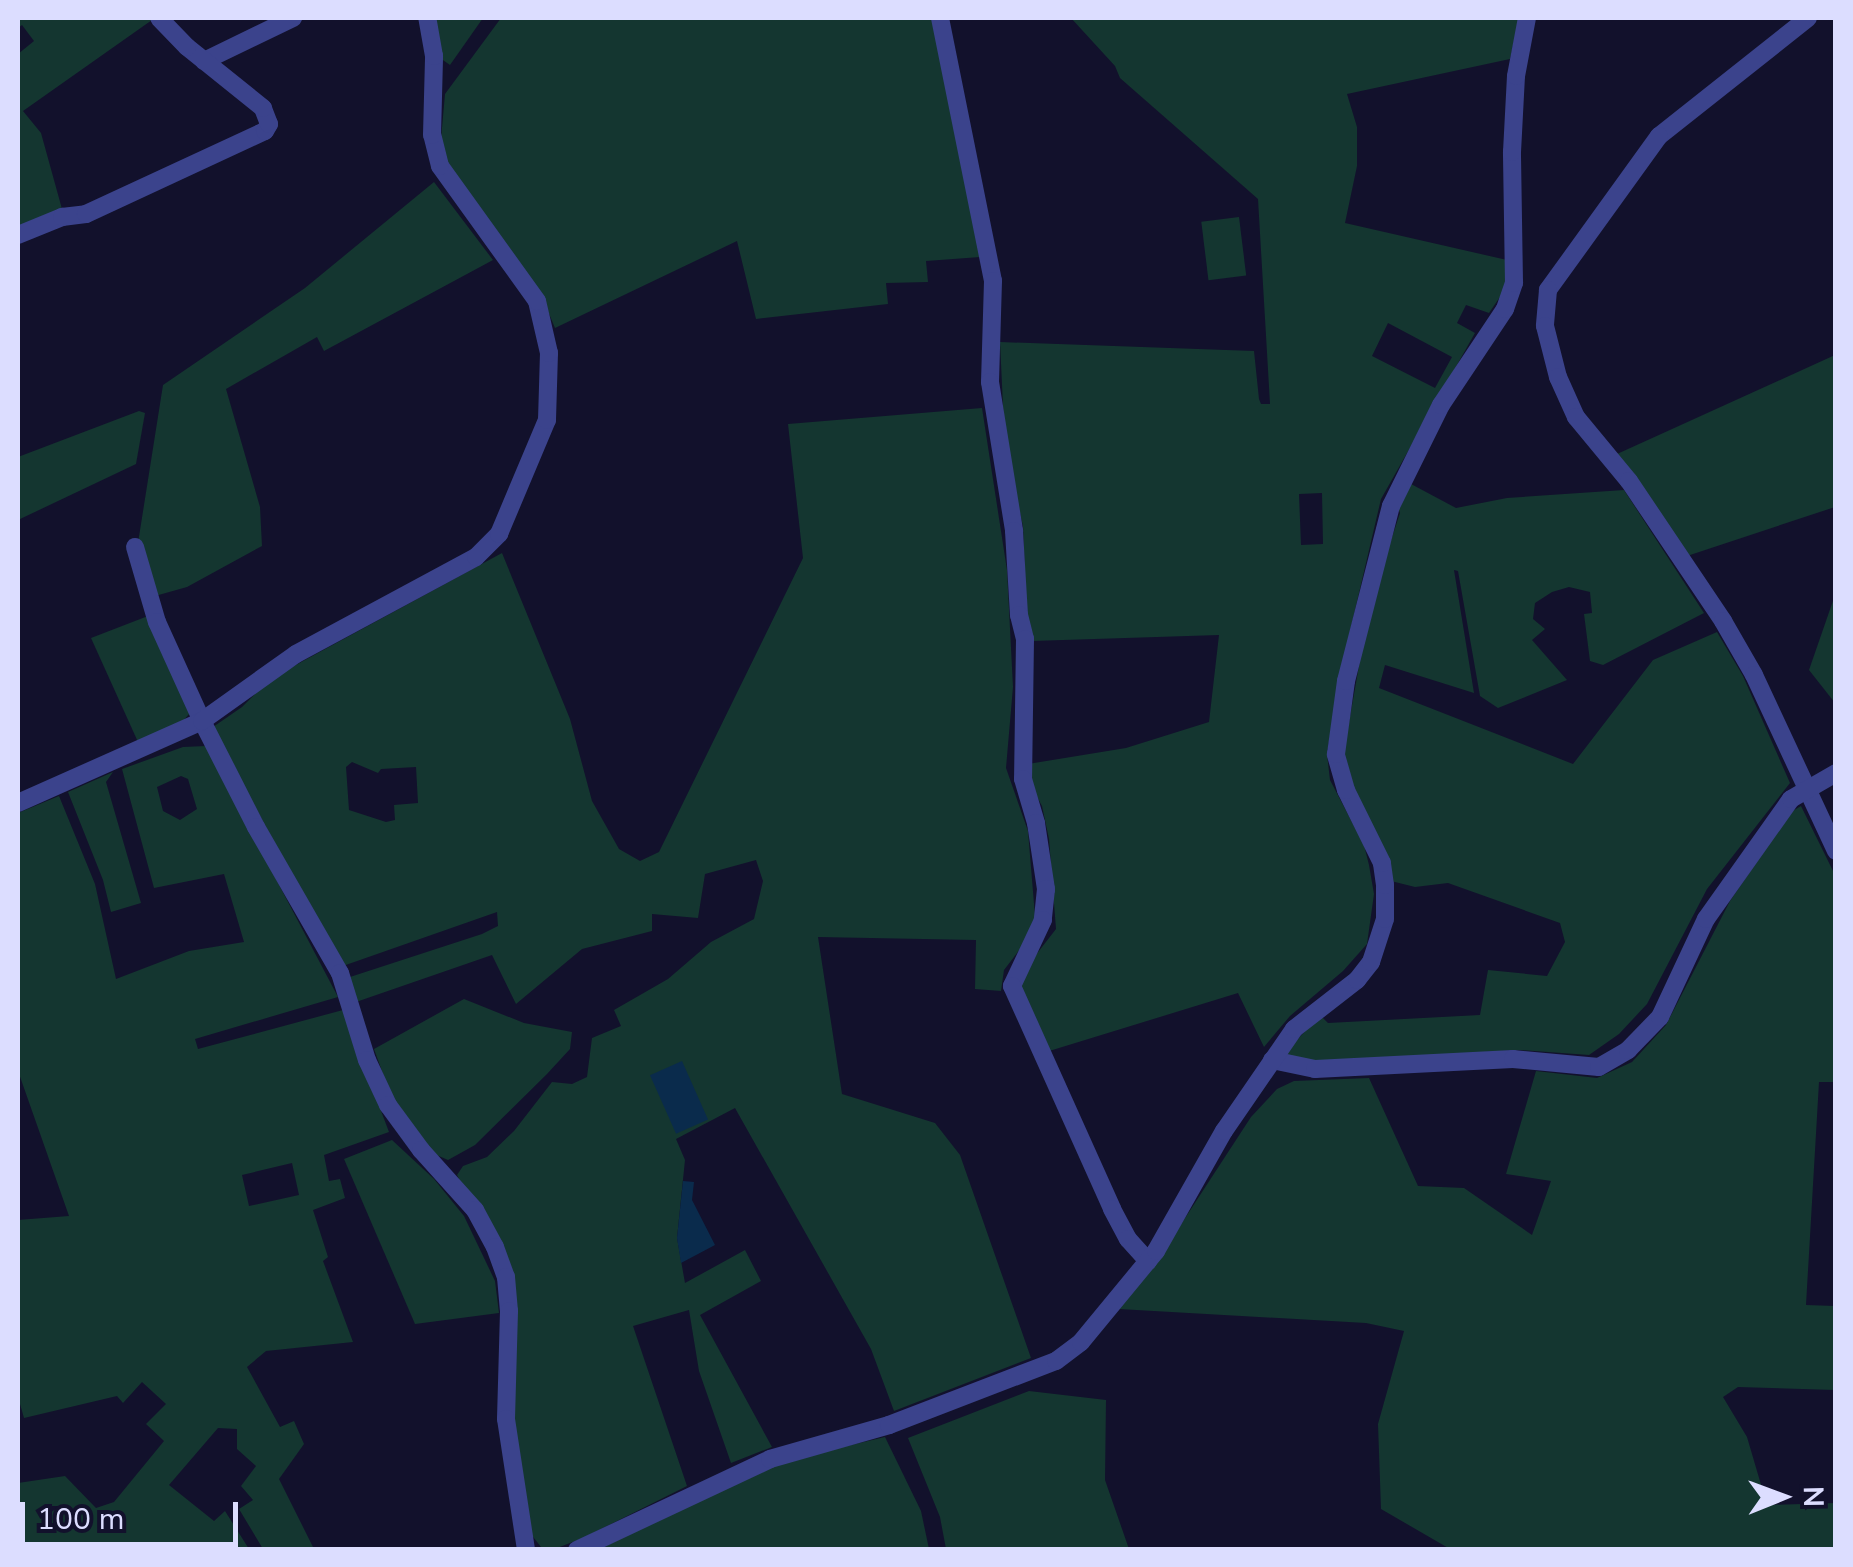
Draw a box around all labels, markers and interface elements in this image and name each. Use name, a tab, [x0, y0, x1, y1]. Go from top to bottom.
north arrow	[1733, 1447, 1833, 1547]
scale bar	[25, 1482, 242, 1544]
text: N	[1794, 1486, 1832, 1507]
text: 100 m	[37, 1499, 124, 1540]

